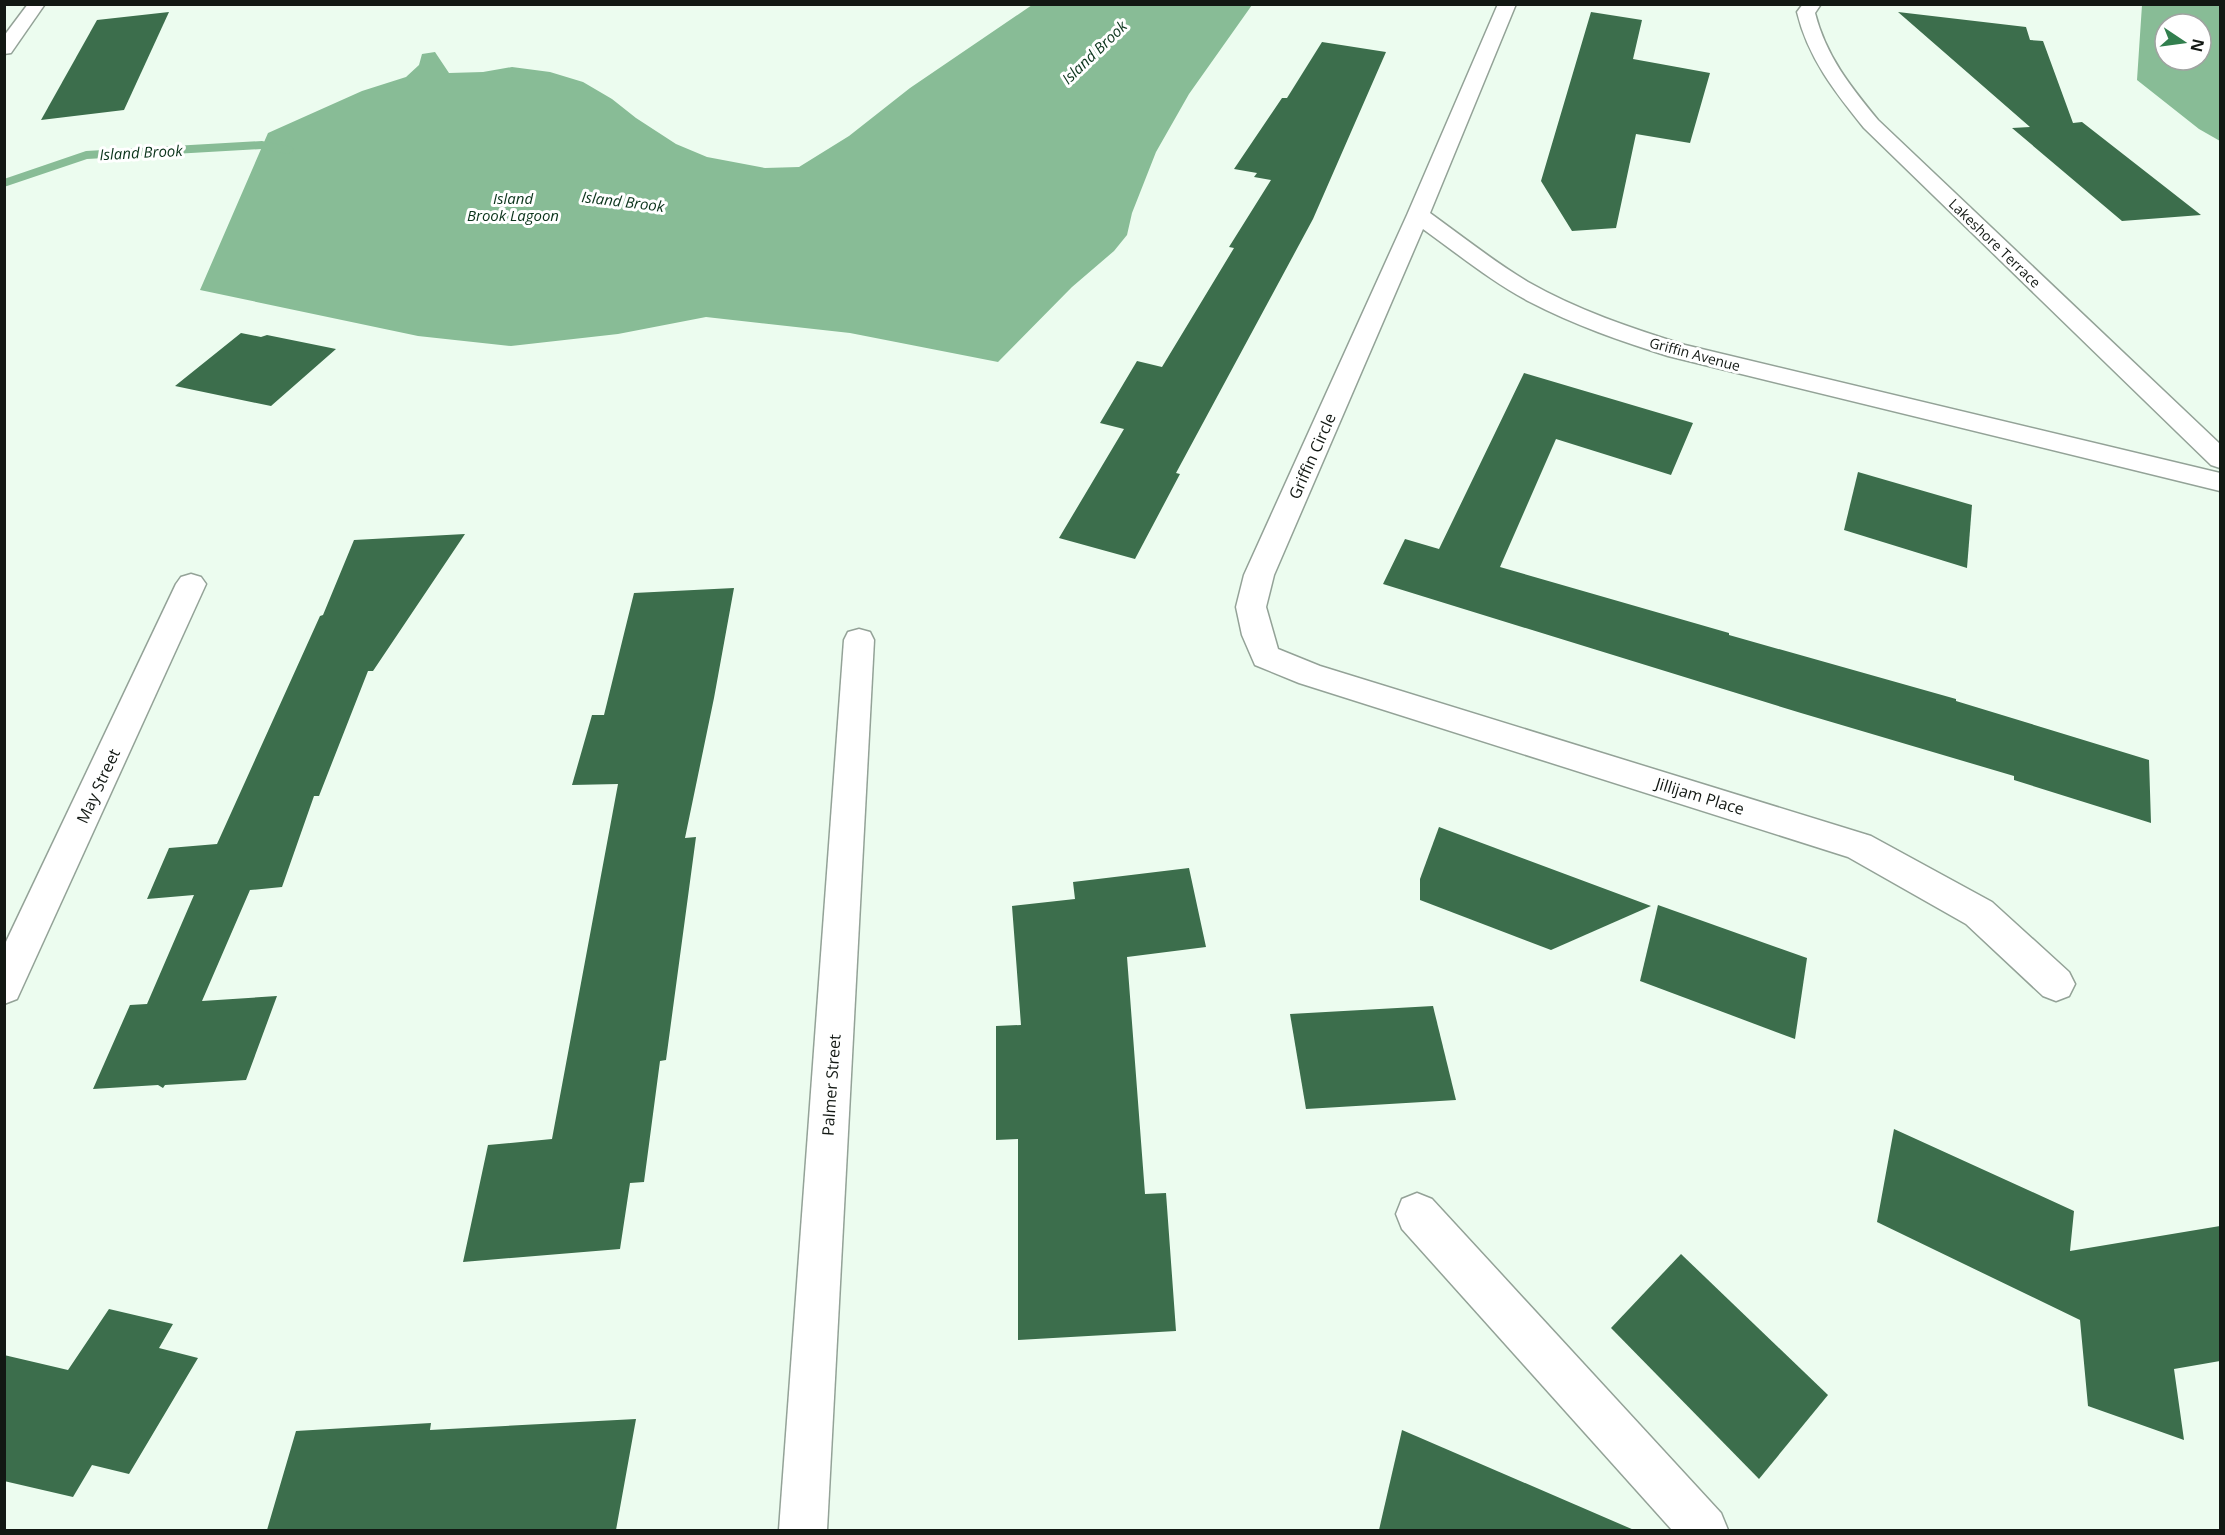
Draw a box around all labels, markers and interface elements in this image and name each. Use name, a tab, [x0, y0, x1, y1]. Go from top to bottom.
north arrow	[2153, 12, 2213, 72]
water label: Island Brook	[1057, 15, 1131, 88]
text: N	[2185, 37, 2210, 54]
water label: Island Brook	[99, 140, 184, 164]
water label: Island Brook	[581, 186, 666, 216]
water label: Island Brook Lagoon	[467, 188, 559, 225]
street label: Lakeshore Terrace	[1945, 194, 2045, 292]
street label: Griffin Avenue	[1647, 333, 1743, 375]
street label: Griffin Circle	[1283, 409, 1341, 503]
street label: May Street	[71, 745, 125, 827]
street label: Jillijam Place	[1651, 772, 1747, 820]
street label: Palmer Street	[816, 1033, 846, 1137]

